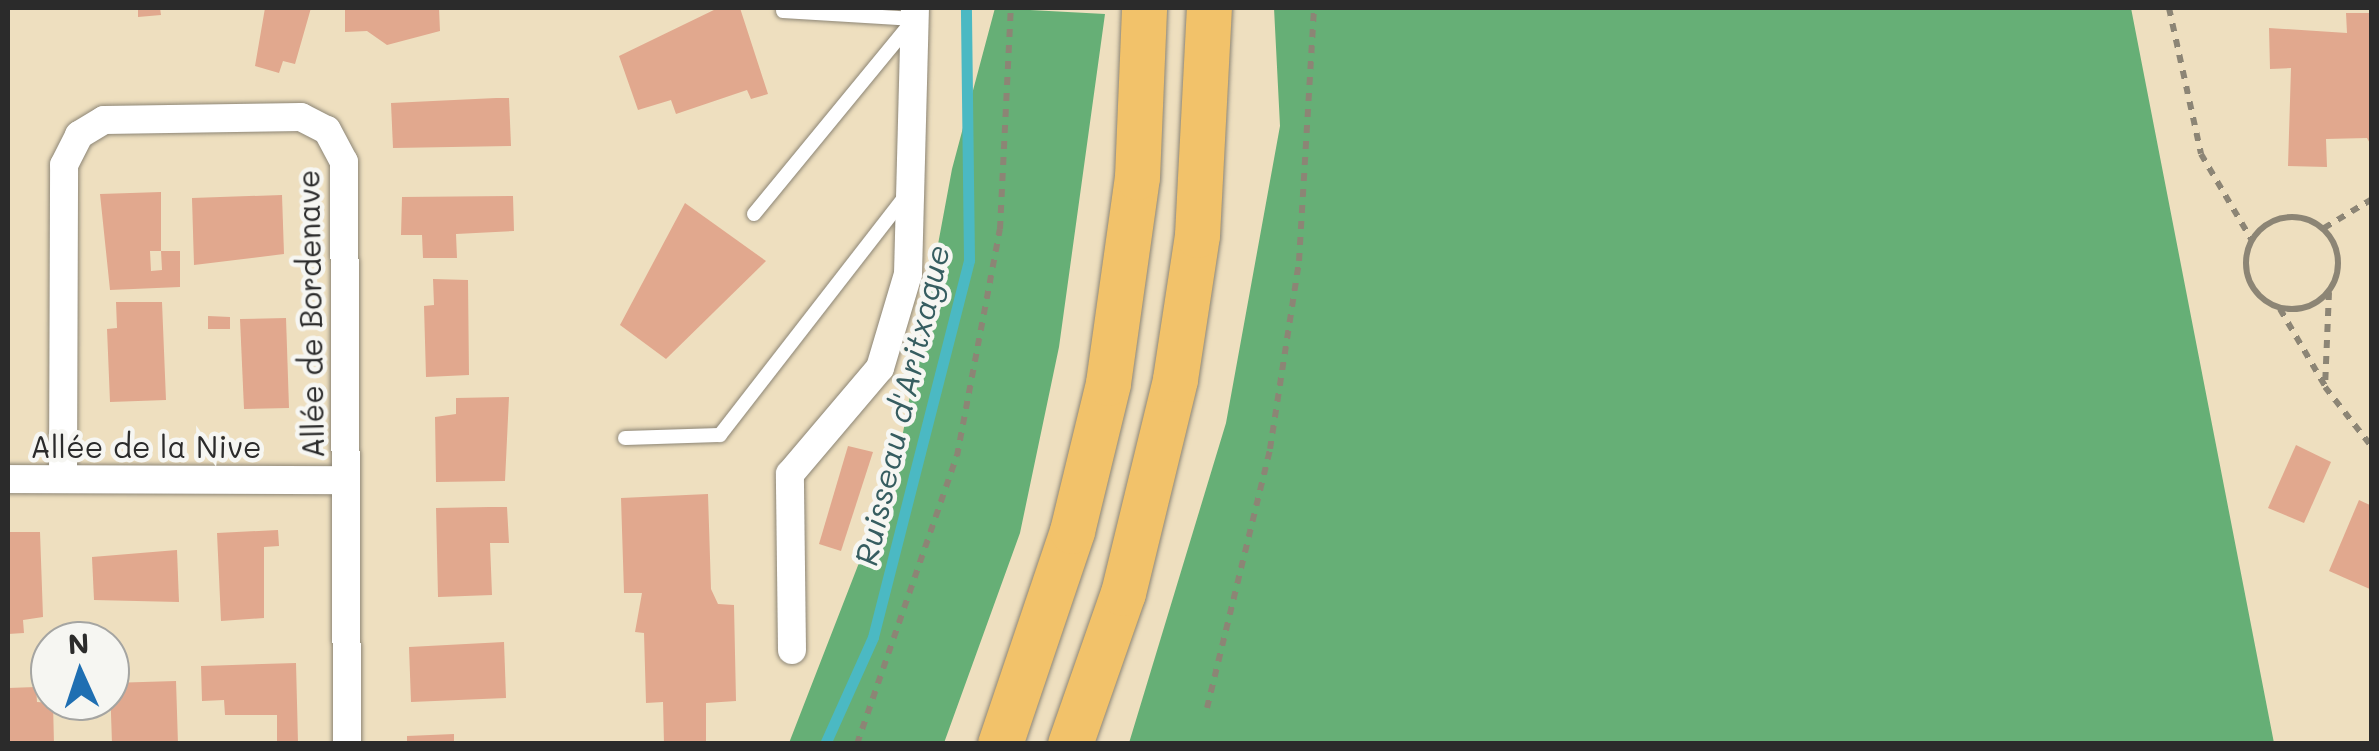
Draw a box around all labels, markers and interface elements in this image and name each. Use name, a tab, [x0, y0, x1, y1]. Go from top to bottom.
street label: Allée de Bordenave	[289, 169, 331, 459]
water label: Ruisseau d'Aritxague	[845, 241, 957, 569]
street label: Allée de la Nive	[30, 428, 262, 464]
north arrow	[30, 621, 130, 721]
text: N	[67, 625, 90, 662]

